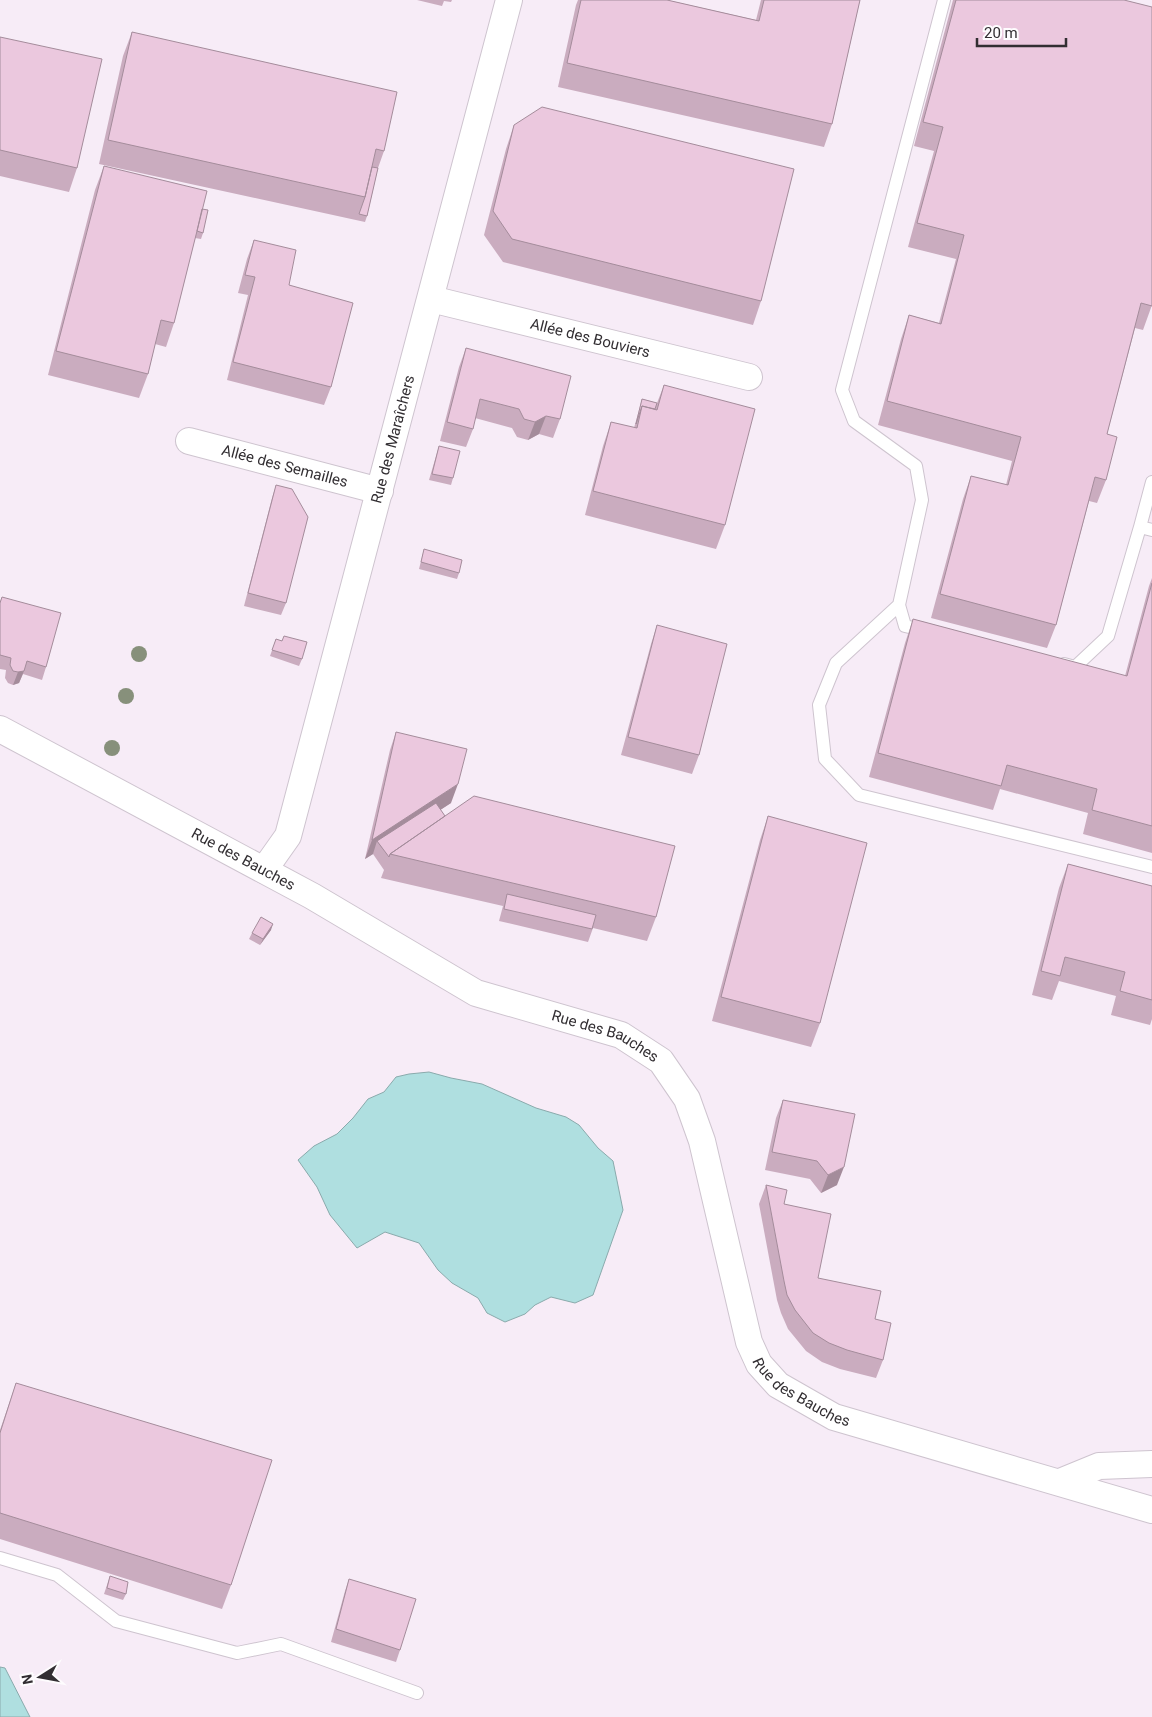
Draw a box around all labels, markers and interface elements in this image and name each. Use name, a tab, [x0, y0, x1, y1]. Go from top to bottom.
scale bar	[977, 15, 1066, 47]
text: 20 m	[984, 24, 1018, 42]
street label: Allée des Bouviers	[529, 315, 652, 361]
street label: Rue des Maraîchers	[367, 373, 418, 505]
street label: Allée des Semailles	[220, 441, 350, 491]
street label: Rue des Bauches	[188, 824, 298, 894]
street label: Rue des Bauches	[550, 1006, 662, 1066]
street label: Rue des Bauches	[748, 1355, 852, 1430]
north arrow	[15, 1652, 65, 1702]
text: N	[18, 1673, 36, 1686]

